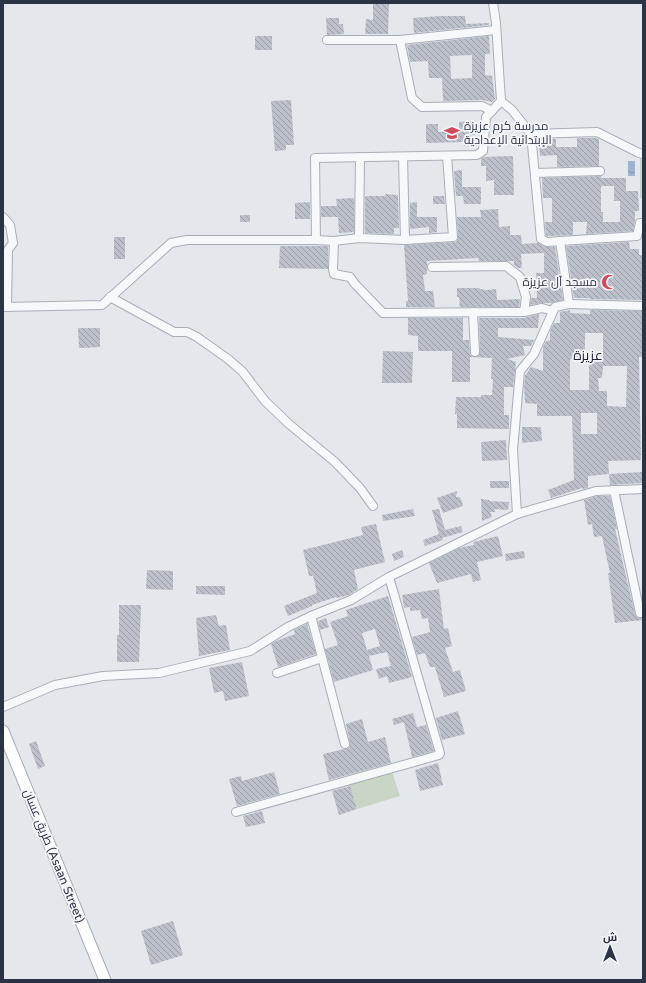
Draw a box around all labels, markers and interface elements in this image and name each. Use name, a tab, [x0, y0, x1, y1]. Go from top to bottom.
place label: مدرسة كرم عزيزة الإبتدائية الإعدادية	[464, 119, 552, 147]
school or university icon: مدرسة كرم عزيزة الإبتدائية الإعدادية	[443, 124, 461, 142]
mosque icon: مسجد آل عزيزة	[600, 273, 618, 291]
place label: مسجد آل عزيزة	[522, 275, 597, 289]
district label: عزيزة	[573, 347, 603, 364]
street label: طريق عسان (Asaan Street)	[21, 787, 87, 925]
north arrow	[590, 927, 630, 967]
text: ش	[603, 931, 617, 944]

